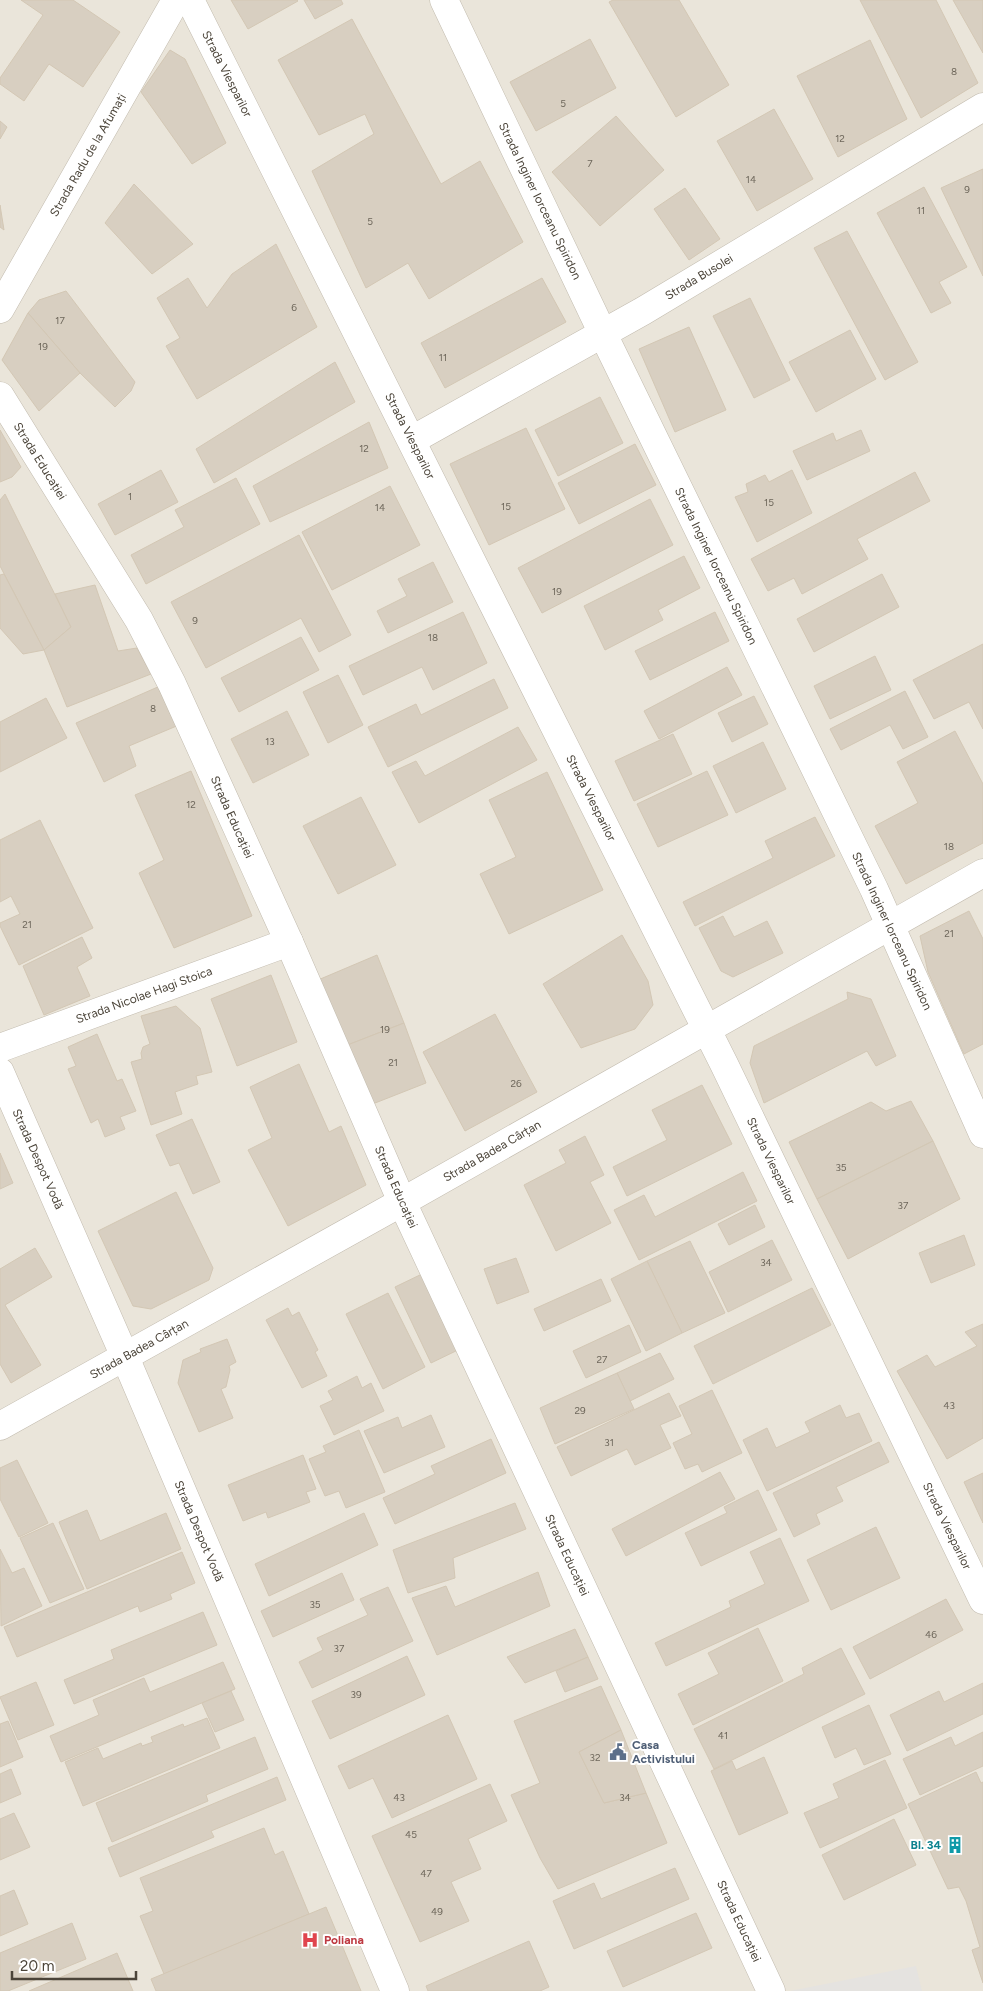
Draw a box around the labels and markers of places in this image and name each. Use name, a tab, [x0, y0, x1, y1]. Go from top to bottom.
place label: Casa Activistului	[632, 1738, 695, 1766]
public building icon: Casa Activistului	[608, 1742, 628, 1762]
building icon: Bl. 34	[945, 1835, 965, 1855]
place label: Bl. 34	[911, 1838, 941, 1852]
hospital icon: Poliana	[300, 1930, 320, 1950]
place label: Poliana	[324, 1933, 364, 1947]

